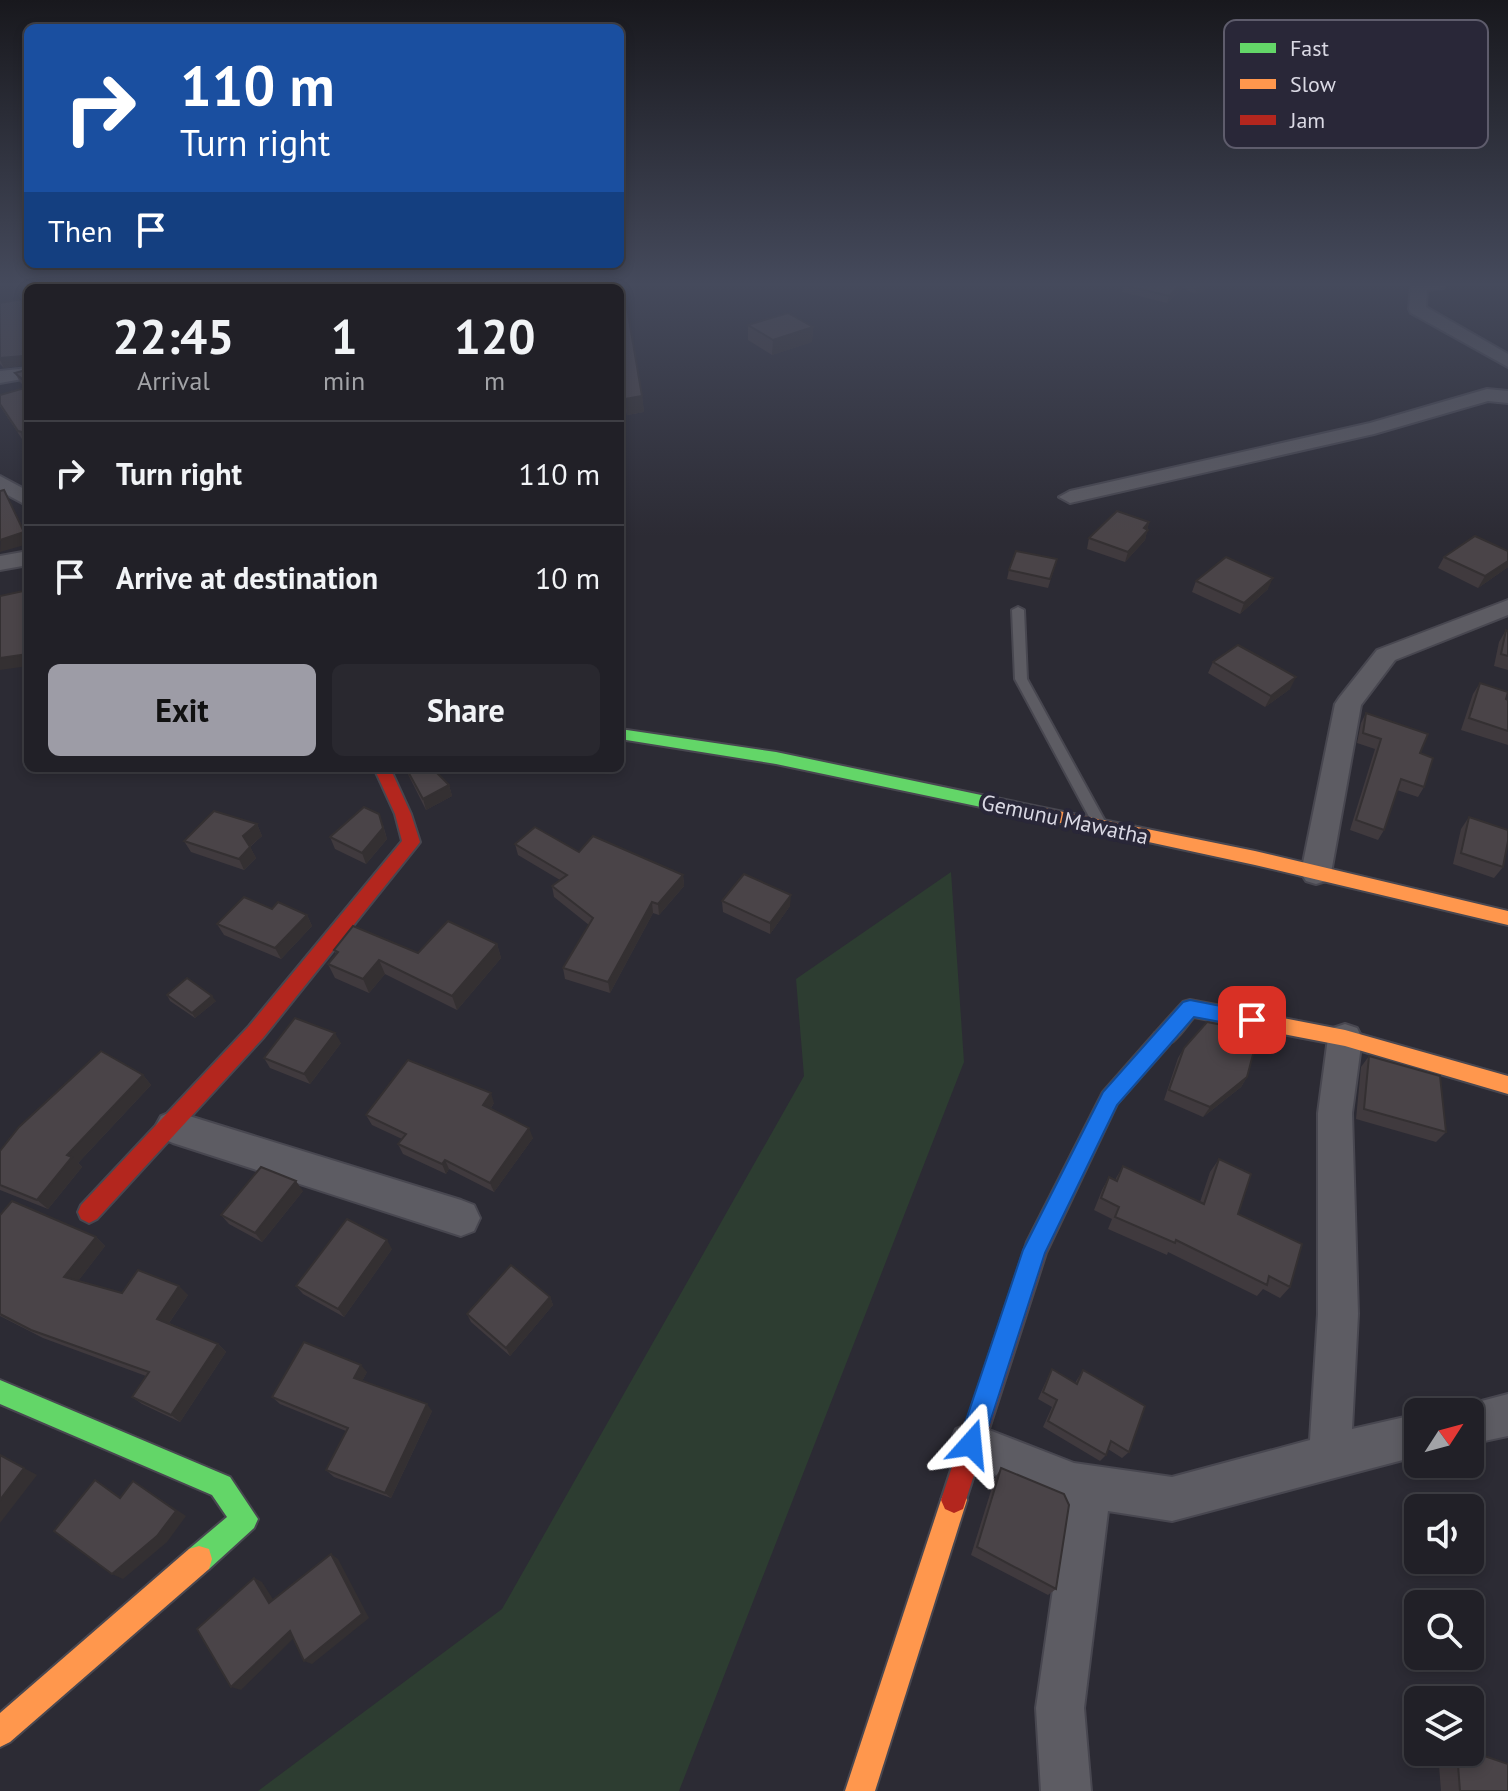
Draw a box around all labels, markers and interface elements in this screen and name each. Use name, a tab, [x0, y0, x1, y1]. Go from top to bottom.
legend	[1224, 20, 1488, 148]
text: Fast	[1290, 34, 1330, 62]
text: 110 m	[180, 49, 335, 121]
icon: right	[48, 56, 152, 160]
text: Slow	[1290, 70, 1336, 98]
text: Jam	[1289, 106, 1325, 134]
text: Turn right	[180, 119, 330, 166]
icon: arrive	[129, 208, 173, 252]
text: Then	[48, 211, 113, 250]
text: 22:45	[113, 305, 234, 367]
text: 1	[330, 305, 358, 367]
text: 120	[454, 305, 535, 367]
text: Arrival	[137, 364, 210, 397]
text: min	[323, 364, 365, 397]
text: m	[484, 364, 505, 397]
icon: right	[48, 451, 92, 495]
text: Turn right	[116, 454, 242, 493]
text: 110 m	[519, 454, 600, 493]
icon: arrive	[48, 555, 92, 599]
text: Arrive at destination	[116, 558, 378, 597]
text: 10 m	[535, 558, 600, 597]
button: Exit	[48, 664, 316, 756]
button: Share	[332, 664, 600, 756]
street label: Gemunu Mawatha	[979, 788, 1151, 850]
pin	[1218, 986, 1286, 1054]
icon: arrive	[1230, 998, 1274, 1042]
north arrow	[1404, 1398, 1484, 1478]
map controls	[1404, 1398, 1484, 1766]
position arrow	[929, 1402, 1013, 1486]
button: sound	[1404, 1494, 1484, 1574]
button: search	[1404, 1590, 1484, 1670]
button: layers	[1404, 1686, 1484, 1766]

